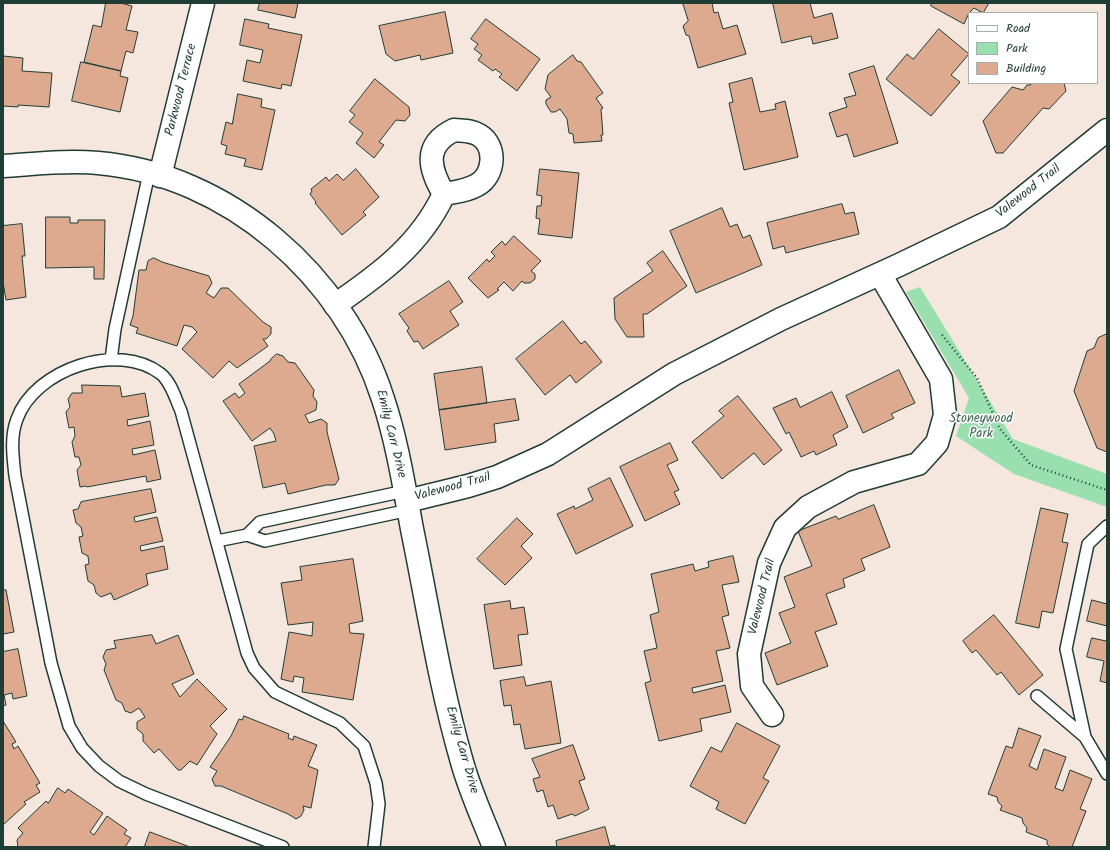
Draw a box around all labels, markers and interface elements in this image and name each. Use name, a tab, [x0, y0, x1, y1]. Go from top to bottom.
legend	[968, 12, 1098, 84]
text: Road	[1006, 19, 1030, 38]
text: Park	[1006, 39, 1028, 58]
street label: Parkwood Terrace	[163, 42, 201, 138]
text: Building	[1006, 59, 1046, 78]
street label: Valewood Trail	[994, 162, 1064, 222]
street label: Emily Carr Drive	[372, 388, 408, 480]
park label: Stoneywood Park	[949, 412, 1013, 443]
street label: Valewood Trail	[413, 470, 493, 506]
street label: Valewood Trail	[746, 557, 780, 637]
street label: Emily Carr Drive	[441, 704, 481, 796]

